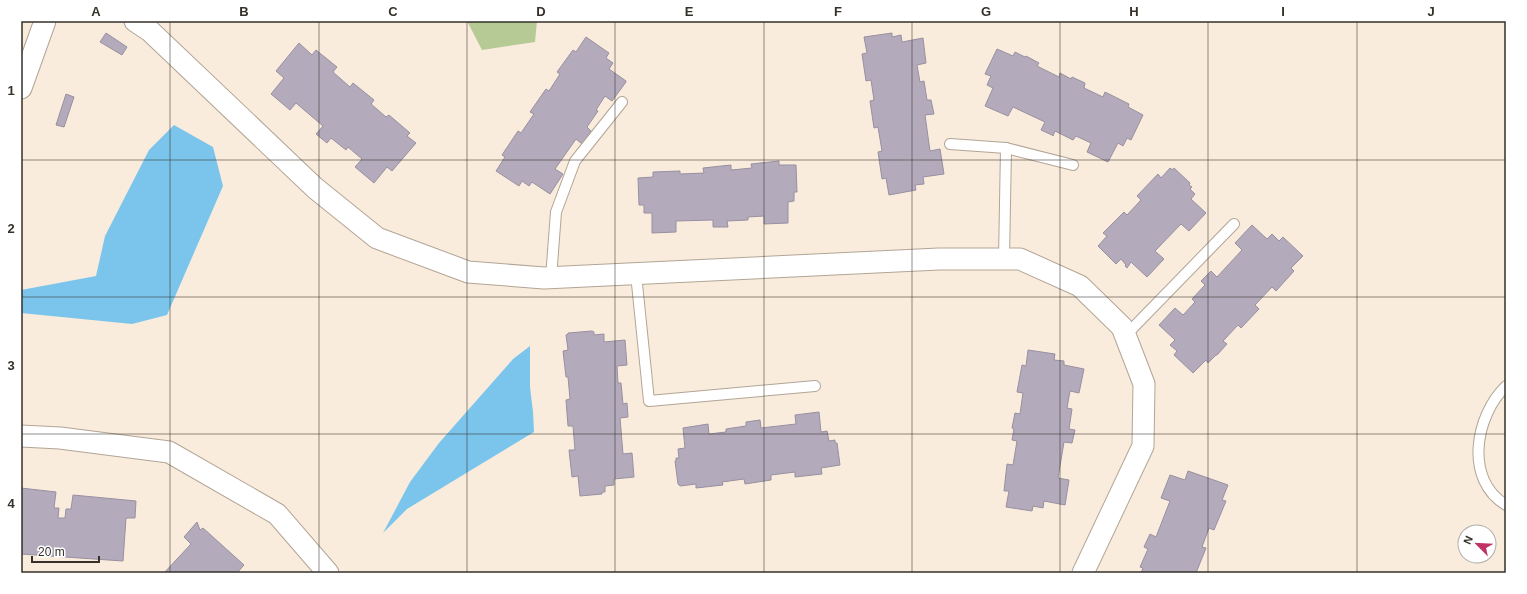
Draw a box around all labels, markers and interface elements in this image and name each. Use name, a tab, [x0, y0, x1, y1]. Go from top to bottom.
text: A	[91, 4, 101, 19]
text: B	[239, 4, 249, 19]
text: C	[388, 4, 398, 19]
text: D	[536, 4, 546, 19]
text: E	[685, 4, 694, 19]
text: F	[834, 4, 842, 19]
text: G	[981, 4, 991, 19]
text: H	[1129, 4, 1139, 19]
text: I	[1281, 4, 1285, 19]
text: J	[1427, 4, 1435, 19]
text: 1	[7, 83, 15, 98]
text: 2	[7, 221, 15, 236]
text: 3	[7, 358, 15, 373]
text: 4	[7, 496, 15, 511]
north arrow	[1457, 524, 1497, 564]
text: N	[1461, 534, 1475, 546]
scale bar	[32, 538, 99, 564]
text: 20 m	[38, 545, 65, 559]

